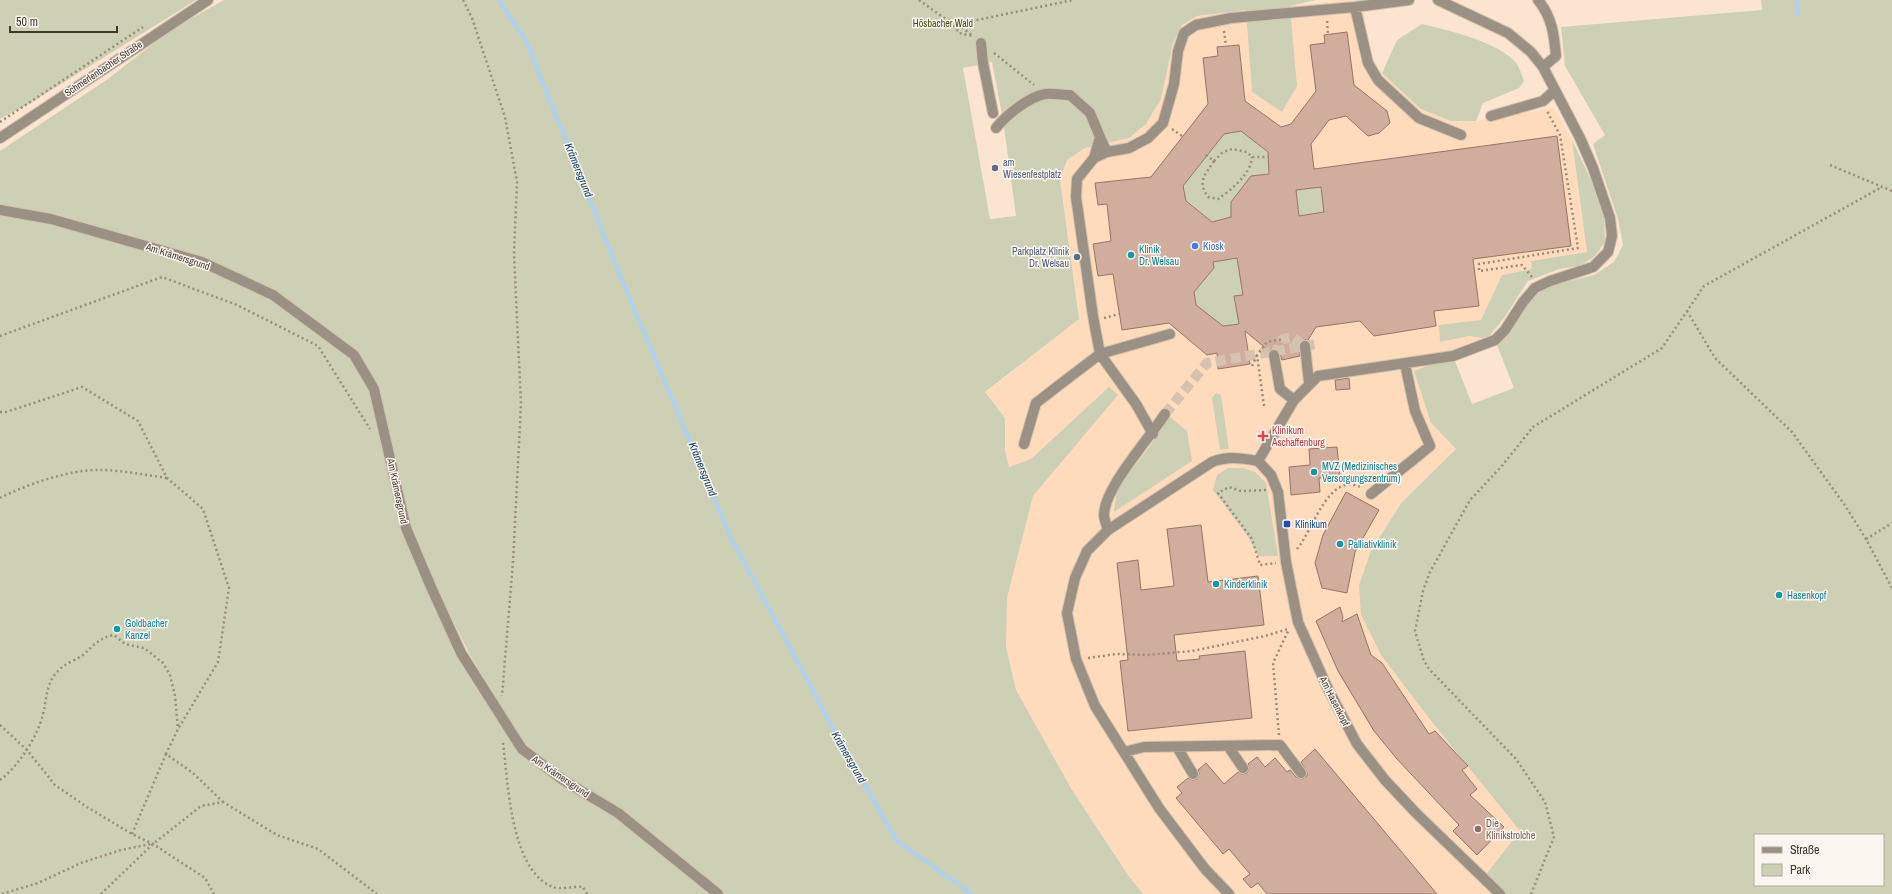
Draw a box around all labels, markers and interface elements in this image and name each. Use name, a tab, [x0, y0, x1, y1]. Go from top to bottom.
scale bar	[10, 8, 117, 34]
text: 50 m	[16, 14, 38, 30]
park label: Hösbacher Wald	[913, 17, 973, 30]
street label: Schmerlenbacher Straße	[62, 37, 145, 99]
water label: Krämersgrund	[562, 141, 597, 200]
place label: am Wiesenfestplatz	[1003, 156, 1061, 181]
marker: am Wiesenfestplatz	[990, 163, 1000, 173]
street label: Am Krämersgrund	[143, 240, 211, 273]
place label: Kiosk	[1203, 240, 1224, 253]
marker: Kiosk	[1190, 241, 1200, 251]
place label: Klinik Dr. Welsau	[1139, 243, 1179, 268]
place label: Parkplatz Klinik Dr. Welsau	[1012, 245, 1070, 270]
marker: Klinik Dr. Welsau	[1126, 250, 1136, 260]
marker: Parkplatz Klinik Dr. Welsau	[1072, 252, 1082, 262]
place label: Klinikum Aschaffenburg	[1271, 424, 1325, 449]
marker: Klinikum Aschaffenburg	[1257, 430, 1269, 442]
water label: Krämersgrund	[686, 440, 721, 499]
street label: Am Krämersgrund	[384, 456, 411, 525]
place label: MVZ (Medizinisches Versorgungszentrum)	[1322, 460, 1401, 485]
marker: MVZ (Medizinisches Versorgungszentrum)	[1309, 467, 1319, 477]
place label: Klinikum	[1295, 518, 1327, 531]
marker: Klinikum	[1282, 519, 1292, 529]
place label: Palliativklinik	[1348, 538, 1397, 551]
marker: Palliativklinik	[1335, 539, 1345, 549]
place label: Kinderklinik	[1224, 578, 1268, 591]
marker: Kinderklinik	[1211, 579, 1221, 589]
place label: Hasenkopf	[1787, 589, 1827, 602]
marker: Hasenkopf	[1774, 590, 1784, 600]
place label: Goldbacher Kanzel	[125, 617, 168, 642]
marker: Goldbacher Kanzel	[112, 624, 122, 634]
street label: Am Hasenkopf	[1316, 673, 1353, 729]
water label: Krämersgrund	[829, 729, 870, 786]
street label: Am Krämersgrund	[529, 752, 592, 800]
place label: Die Klinikstrolche	[1486, 817, 1536, 842]
marker: Die Klinikstrolche	[1473, 824, 1483, 834]
legend	[1754, 834, 1884, 886]
text: Straße	[1790, 842, 1820, 858]
text: Park	[1790, 862, 1810, 878]

